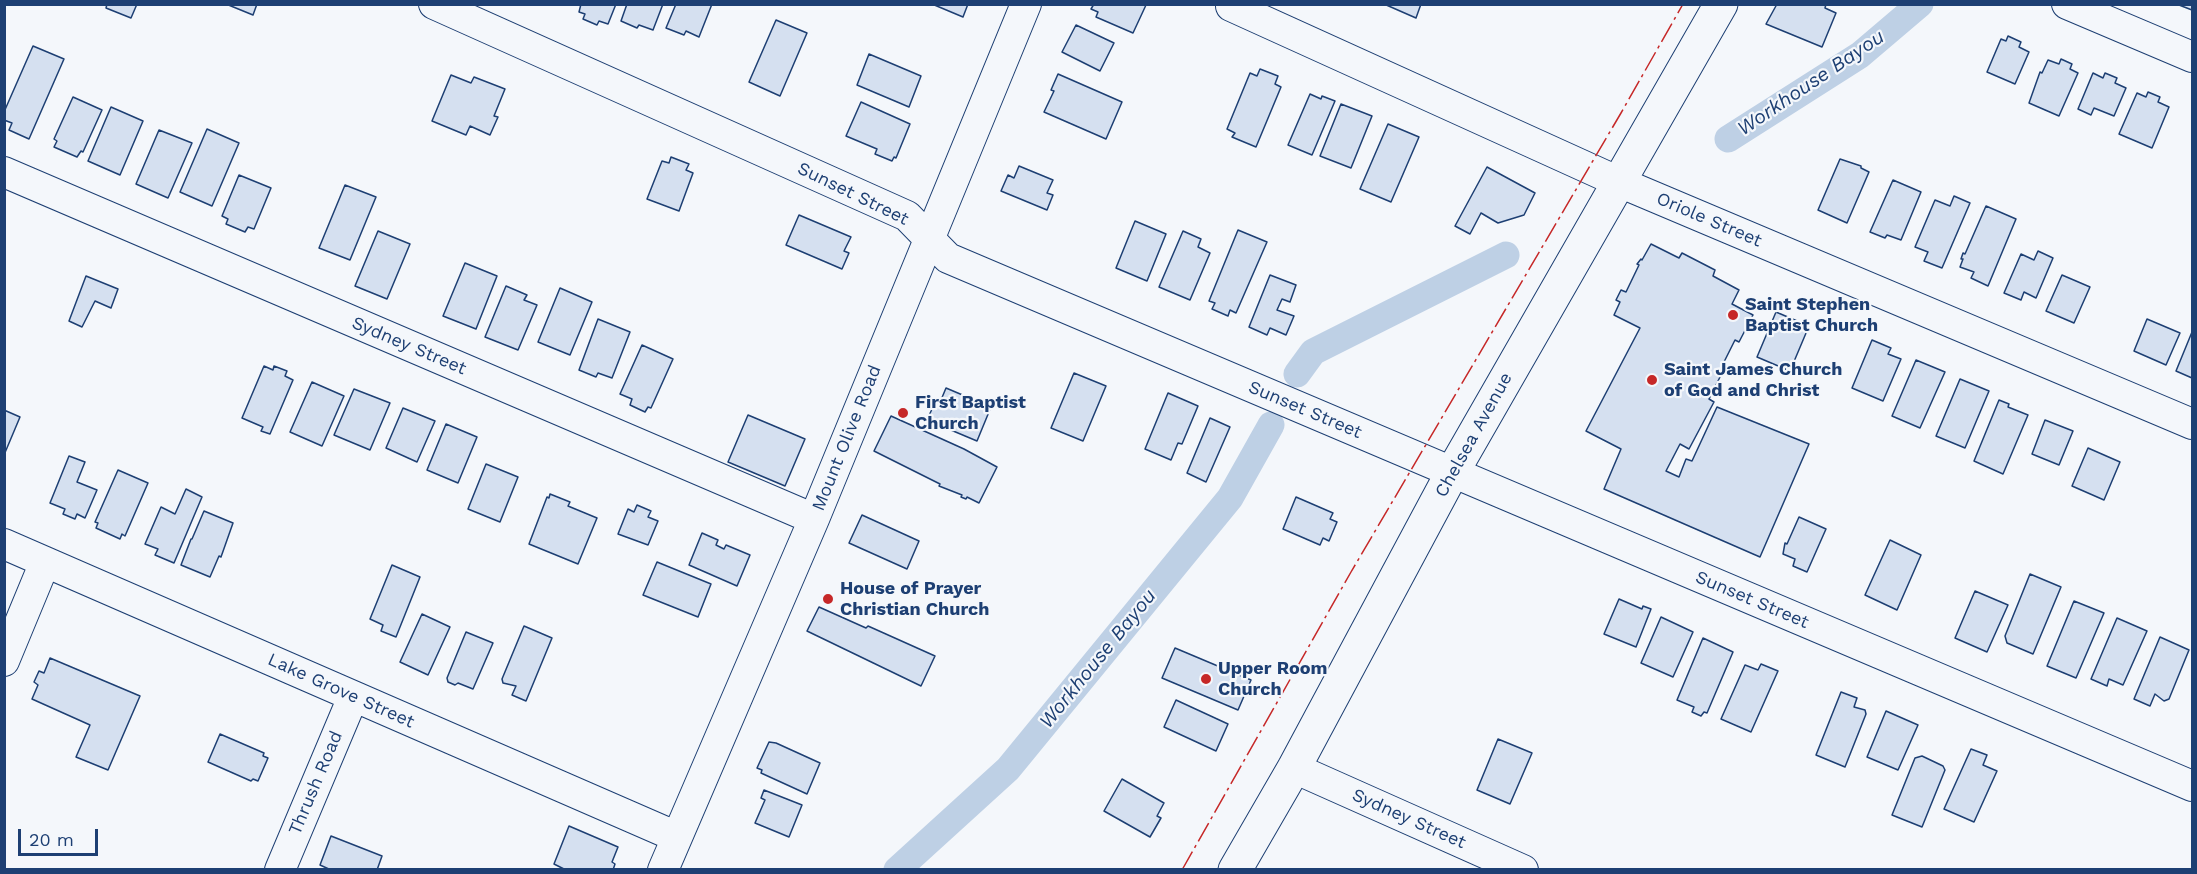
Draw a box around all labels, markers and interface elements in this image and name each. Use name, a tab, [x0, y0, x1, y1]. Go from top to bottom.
water label: Workhouse Bayou	[1733, 25, 1889, 141]
street label: Sunset Street	[794, 158, 912, 230]
street label: Oriole Street	[1653, 188, 1765, 252]
place label: Saint Stephen Baptist Church	[1745, 294, 1878, 336]
marker: Saint Stephen Baptist Church	[1726, 308, 1740, 322]
street label: Sydney Street	[348, 312, 470, 380]
place label: Saint James Church of God and Christ	[1664, 359, 1842, 401]
street label: Mount Olive Road	[808, 362, 886, 514]
street label: Chelsea Avenue	[1431, 369, 1517, 501]
marker: Saint James Church of God and Christ	[1645, 373, 1659, 387]
street label: Sunset Street	[1245, 376, 1365, 444]
place label: First Baptist Church	[915, 392, 1026, 434]
marker: First Baptist Church	[896, 406, 910, 420]
street label: Sunset Street	[1692, 566, 1812, 634]
place label: House of Prayer Christian Church	[840, 578, 989, 620]
water label: Workhouse Bayou	[1035, 585, 1161, 733]
marker: House of Prayer Christian Church	[821, 592, 835, 606]
street label: Lake Grove Street	[264, 649, 418, 733]
place label: Upper Room Church	[1218, 658, 1327, 700]
marker: Upper Room Church	[1199, 672, 1213, 686]
street label: Thrush Road	[284, 728, 348, 838]
street label: Sydney Street	[1349, 784, 1469, 854]
scale bar	[21, 817, 100, 855]
text: 20 m	[29, 829, 74, 850]

